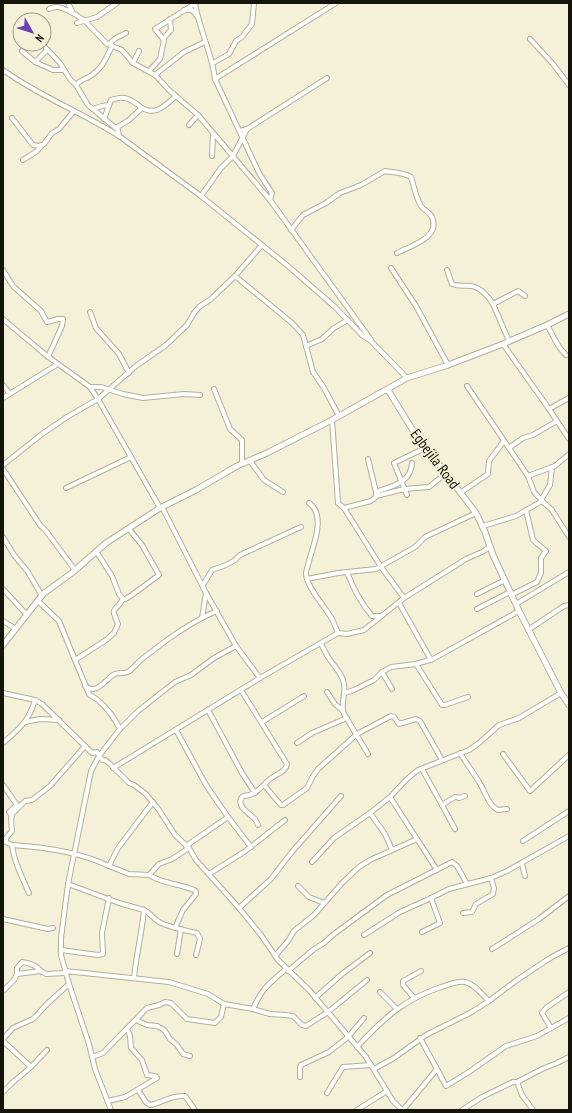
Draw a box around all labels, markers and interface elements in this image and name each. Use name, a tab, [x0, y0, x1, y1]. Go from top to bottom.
north arrow	[12, 12, 52, 52]
text: N	[32, 32, 47, 45]
street label: Egbejila Road	[407, 425, 464, 493]

